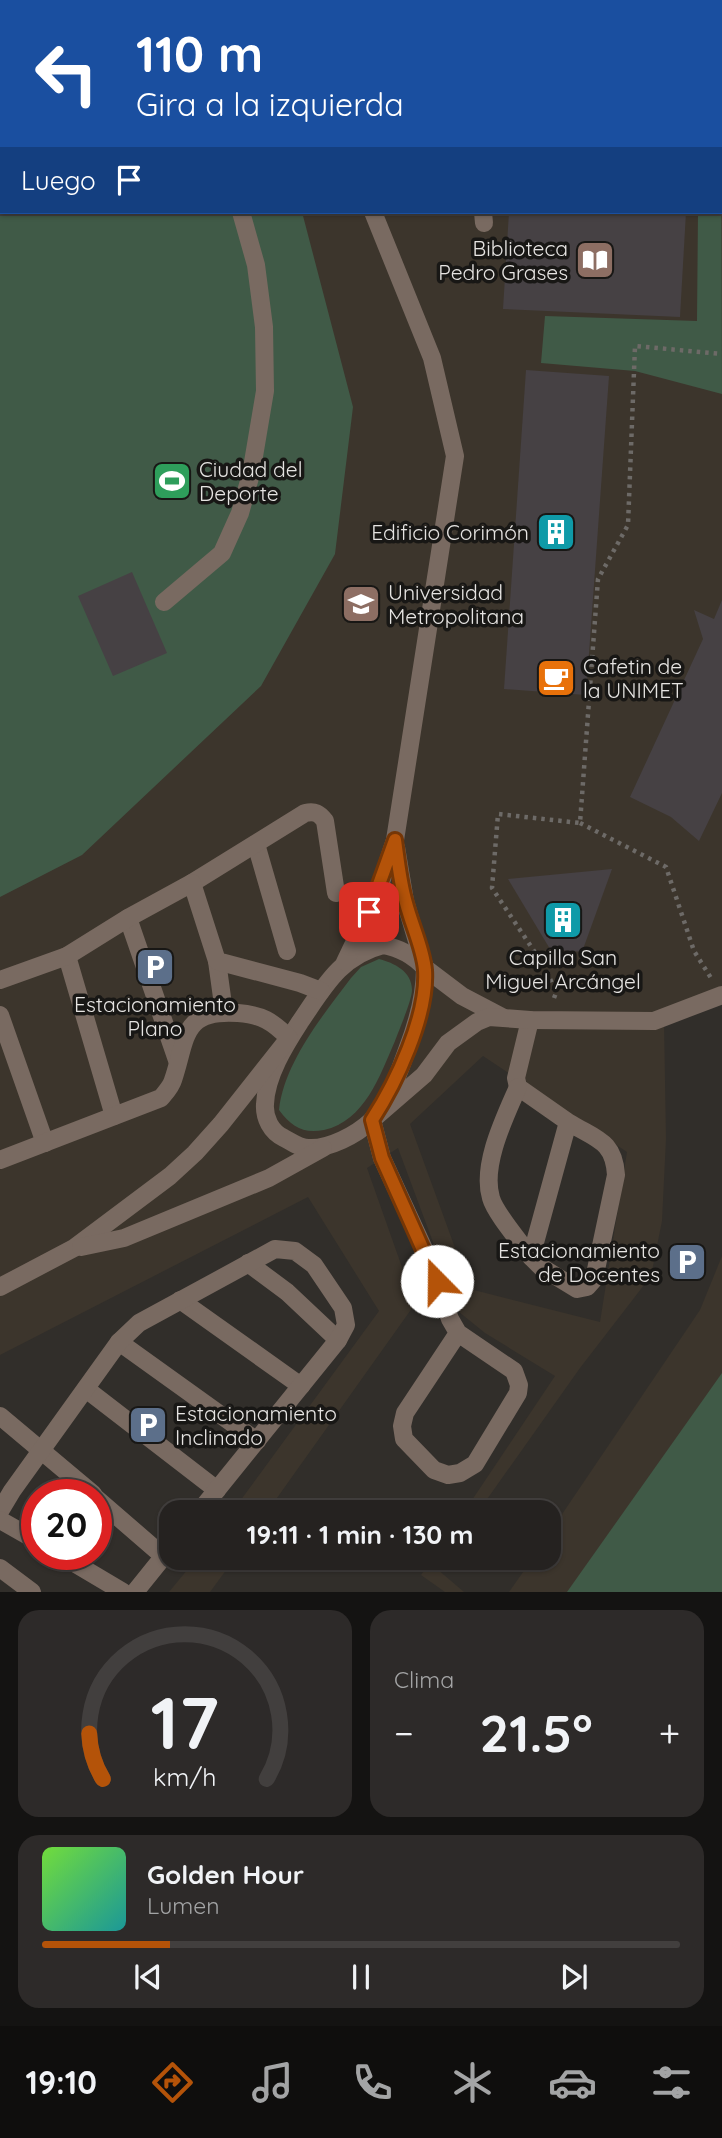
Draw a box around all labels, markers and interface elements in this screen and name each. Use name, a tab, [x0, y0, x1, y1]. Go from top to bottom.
text: 110 m	[136, 23, 263, 84]
icon: left	[21, 28, 112, 119]
text: Gira a la izquierda	[136, 84, 404, 124]
icon: arrive	[110, 161, 148, 199]
text: Luego	[21, 164, 96, 197]
place label: Biblioteca Pedro Grases	[438, 235, 568, 285]
library icon: Biblioteca Pedro Grases	[574, 239, 616, 281]
place label: Ciudad del Deporte	[199, 456, 303, 506]
sports icon: Ciudad del Deporte	[151, 460, 193, 502]
building icon: Edificio Corimón	[535, 511, 577, 553]
place label: Edificio Corimón	[371, 519, 529, 545]
place label: Universidad Metropolitana	[388, 579, 524, 629]
school or university icon: Universidad Metropolitana	[340, 583, 382, 625]
place label: Cafetin de la UNIMET	[583, 653, 684, 703]
cafe icon: Cafetin de la UNIMET	[535, 657, 577, 699]
pin	[339, 882, 399, 942]
icon: arrive	[350, 893, 388, 931]
building icon: Capilla San Miguel Arcángel	[542, 899, 584, 941]
place label: Capilla San Miguel Arcángel	[485, 944, 641, 994]
parking icon: Estacionamiento Plano	[134, 946, 176, 988]
place label: Estacionamiento Plano	[74, 991, 236, 1041]
place label: Estacionamiento de Docentes	[498, 1237, 660, 1287]
parking icon: Estacionamiento de Docentes	[666, 1241, 708, 1283]
position arrow	[400, 1244, 474, 1318]
place label: Estacionamiento Inclinado	[175, 1400, 337, 1450]
parking icon: Estacionamiento Inclinado	[127, 1404, 169, 1446]
speed limit sign: 20	[21, 1479, 112, 1570]
text: 19:11 · 1 min · 130 m	[246, 1518, 474, 1551]
text: Clima	[394, 1665, 454, 1694]
text: 17	[151, 1677, 219, 1768]
text: 21.5°	[480, 1700, 593, 1765]
text: −	[394, 1709, 414, 1757]
text: +	[659, 1709, 680, 1757]
text: km/h	[153, 1761, 217, 1792]
text: Golden Hour	[147, 1858, 304, 1891]
text: Lumen	[147, 1891, 220, 1920]
icon: previous	[129, 1958, 167, 1996]
icon: pause	[342, 1958, 380, 1996]
icon: next	[555, 1958, 593, 1996]
icon: directions	[148, 2058, 197, 2107]
icon: music	[248, 2058, 297, 2107]
icon: phone	[348, 2058, 397, 2107]
icon: climate	[448, 2058, 497, 2107]
icon: car	[548, 2058, 597, 2107]
icon: filters	[647, 2058, 696, 2107]
text: 19:10	[25, 2062, 97, 2102]

